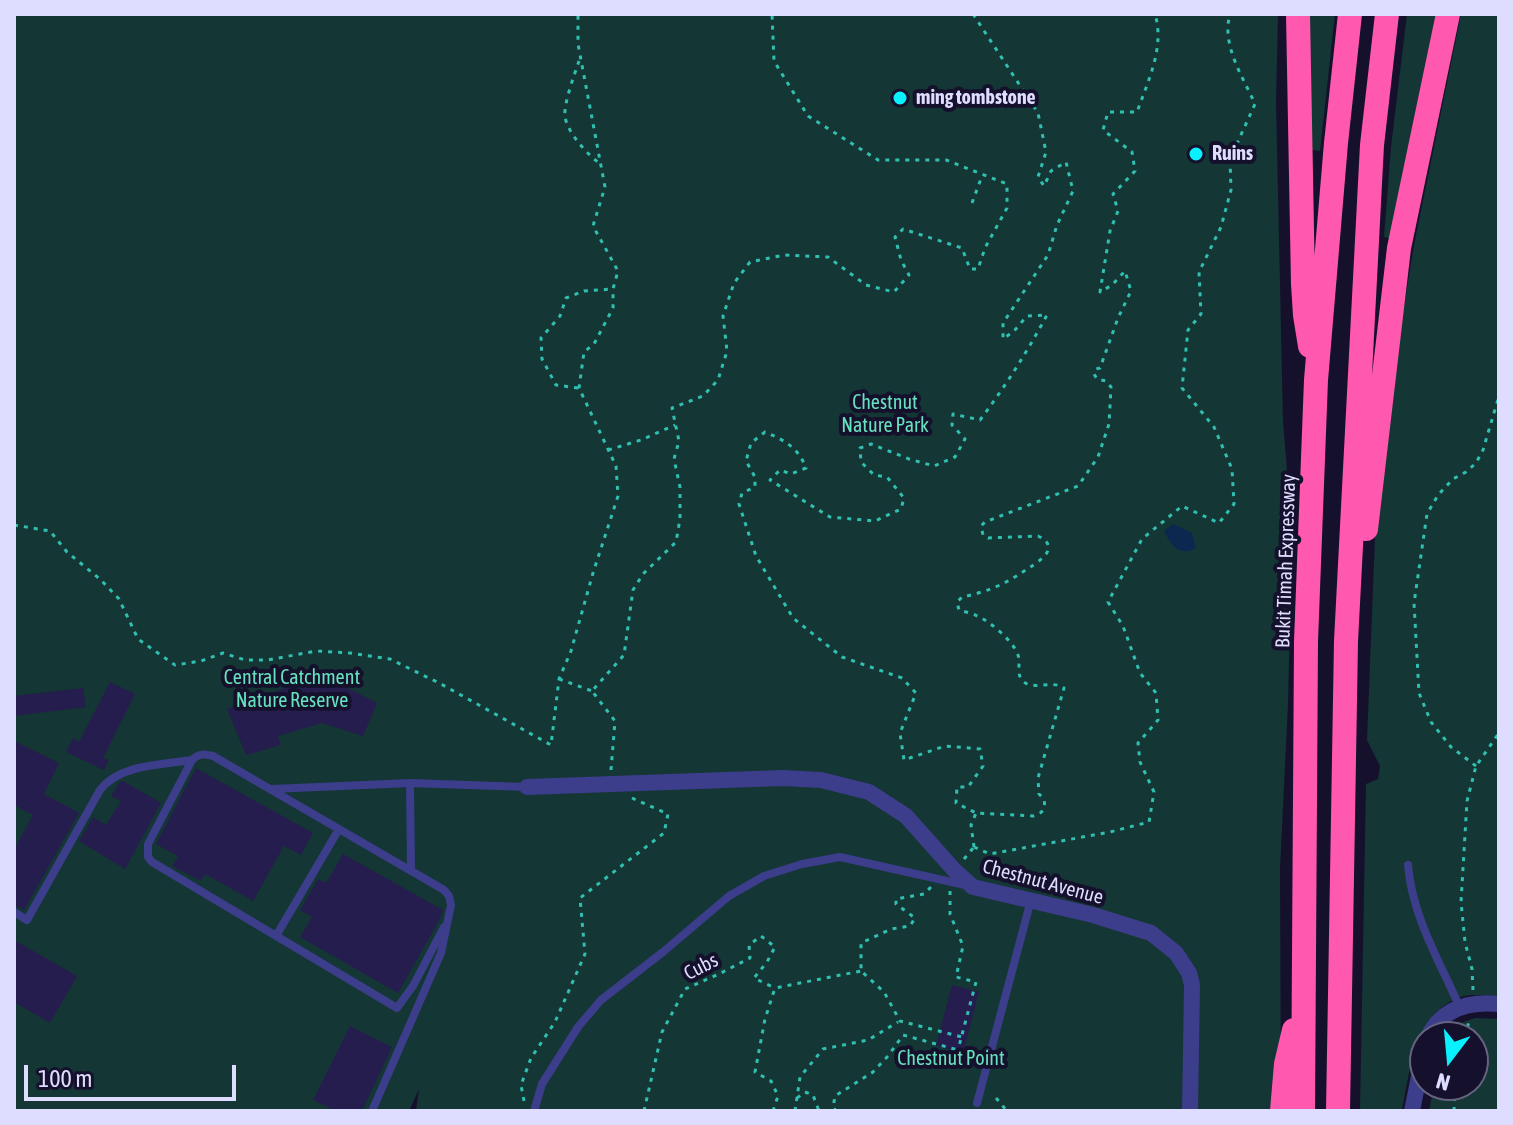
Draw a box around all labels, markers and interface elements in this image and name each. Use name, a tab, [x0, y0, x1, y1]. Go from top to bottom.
place label: ming tombstone	[916, 86, 1036, 110]
marker: ming tombstone	[891, 89, 909, 107]
place label: Ruins	[1212, 142, 1253, 166]
marker: Ruins	[1187, 145, 1205, 163]
park label: Chestnut Nature Park	[841, 391, 929, 438]
street label: Bukit Timah Expressway	[1271, 474, 1301, 648]
park label: Central Catchment Nature Reserve	[224, 666, 360, 713]
street label: Chestnut Avenue	[980, 854, 1106, 910]
street label: Cubs	[680, 948, 722, 986]
north arrow	[1409, 1021, 1489, 1101]
park label: Chestnut Point	[897, 1047, 1005, 1071]
scale bar	[28, 1049, 240, 1099]
text: 100 m	[38, 1065, 92, 1092]
text: N	[1433, 1068, 1453, 1096]

